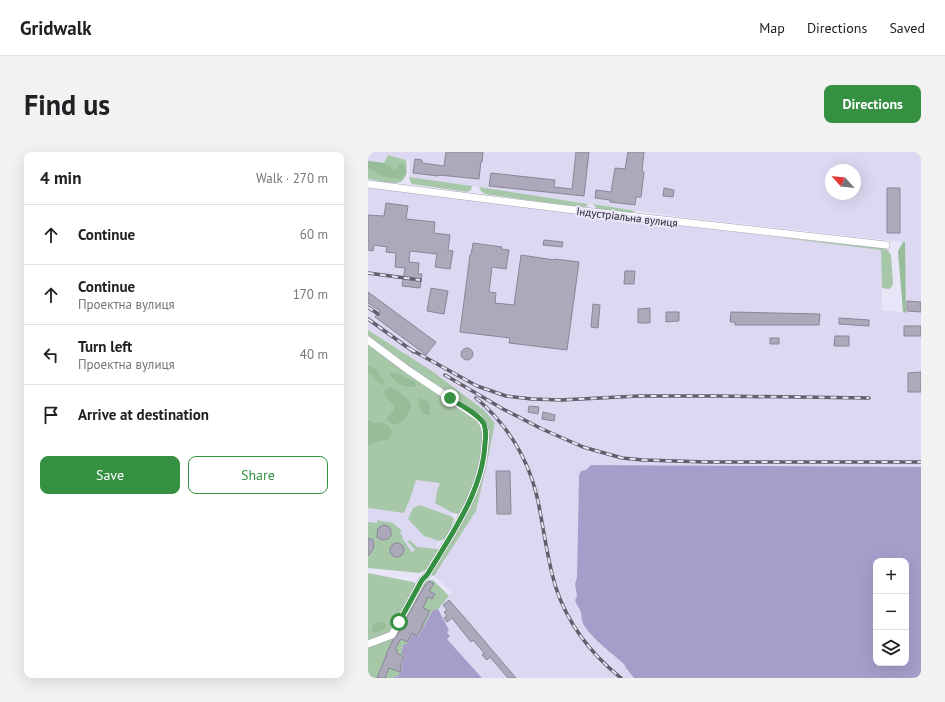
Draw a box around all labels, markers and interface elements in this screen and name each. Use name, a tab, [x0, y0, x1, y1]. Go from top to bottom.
text: Gridwalk	[20, 16, 92, 40]
text: Map	[759, 19, 785, 37]
text: Directions	[807, 19, 867, 37]
text: Saved	[889, 19, 925, 37]
button: Directions	[824, 85, 921, 123]
text: Find us	[24, 86, 110, 123]
north arrow	[825, 164, 861, 200]
text: 4 min	[40, 167, 81, 189]
text: Walk · 270 m	[256, 170, 328, 187]
street label: Індустріальна вулиця	[576, 204, 678, 230]
icon: ahead	[40, 224, 62, 246]
text: Continue	[78, 225, 135, 244]
text: 60 m	[300, 226, 328, 243]
text: Continue	[78, 277, 135, 296]
icon: ahead	[40, 284, 62, 306]
text: 170 m	[293, 286, 328, 303]
text: Проектна вулиця	[78, 296, 175, 313]
text: Turn left	[78, 337, 132, 356]
icon: left	[40, 344, 62, 366]
text: 40 m	[300, 346, 328, 363]
text: Проектна вулиця	[78, 356, 175, 373]
route end	[441, 389, 459, 407]
icon: arrive	[40, 404, 62, 426]
text: Arrive at destination	[78, 405, 209, 424]
button: Save	[40, 456, 180, 494]
button: Share	[188, 456, 328, 494]
map controls	[873, 558, 909, 666]
button: +	[873, 558, 909, 594]
button: −	[873, 594, 909, 630]
route start	[390, 613, 408, 631]
button: layers	[873, 630, 909, 666]

